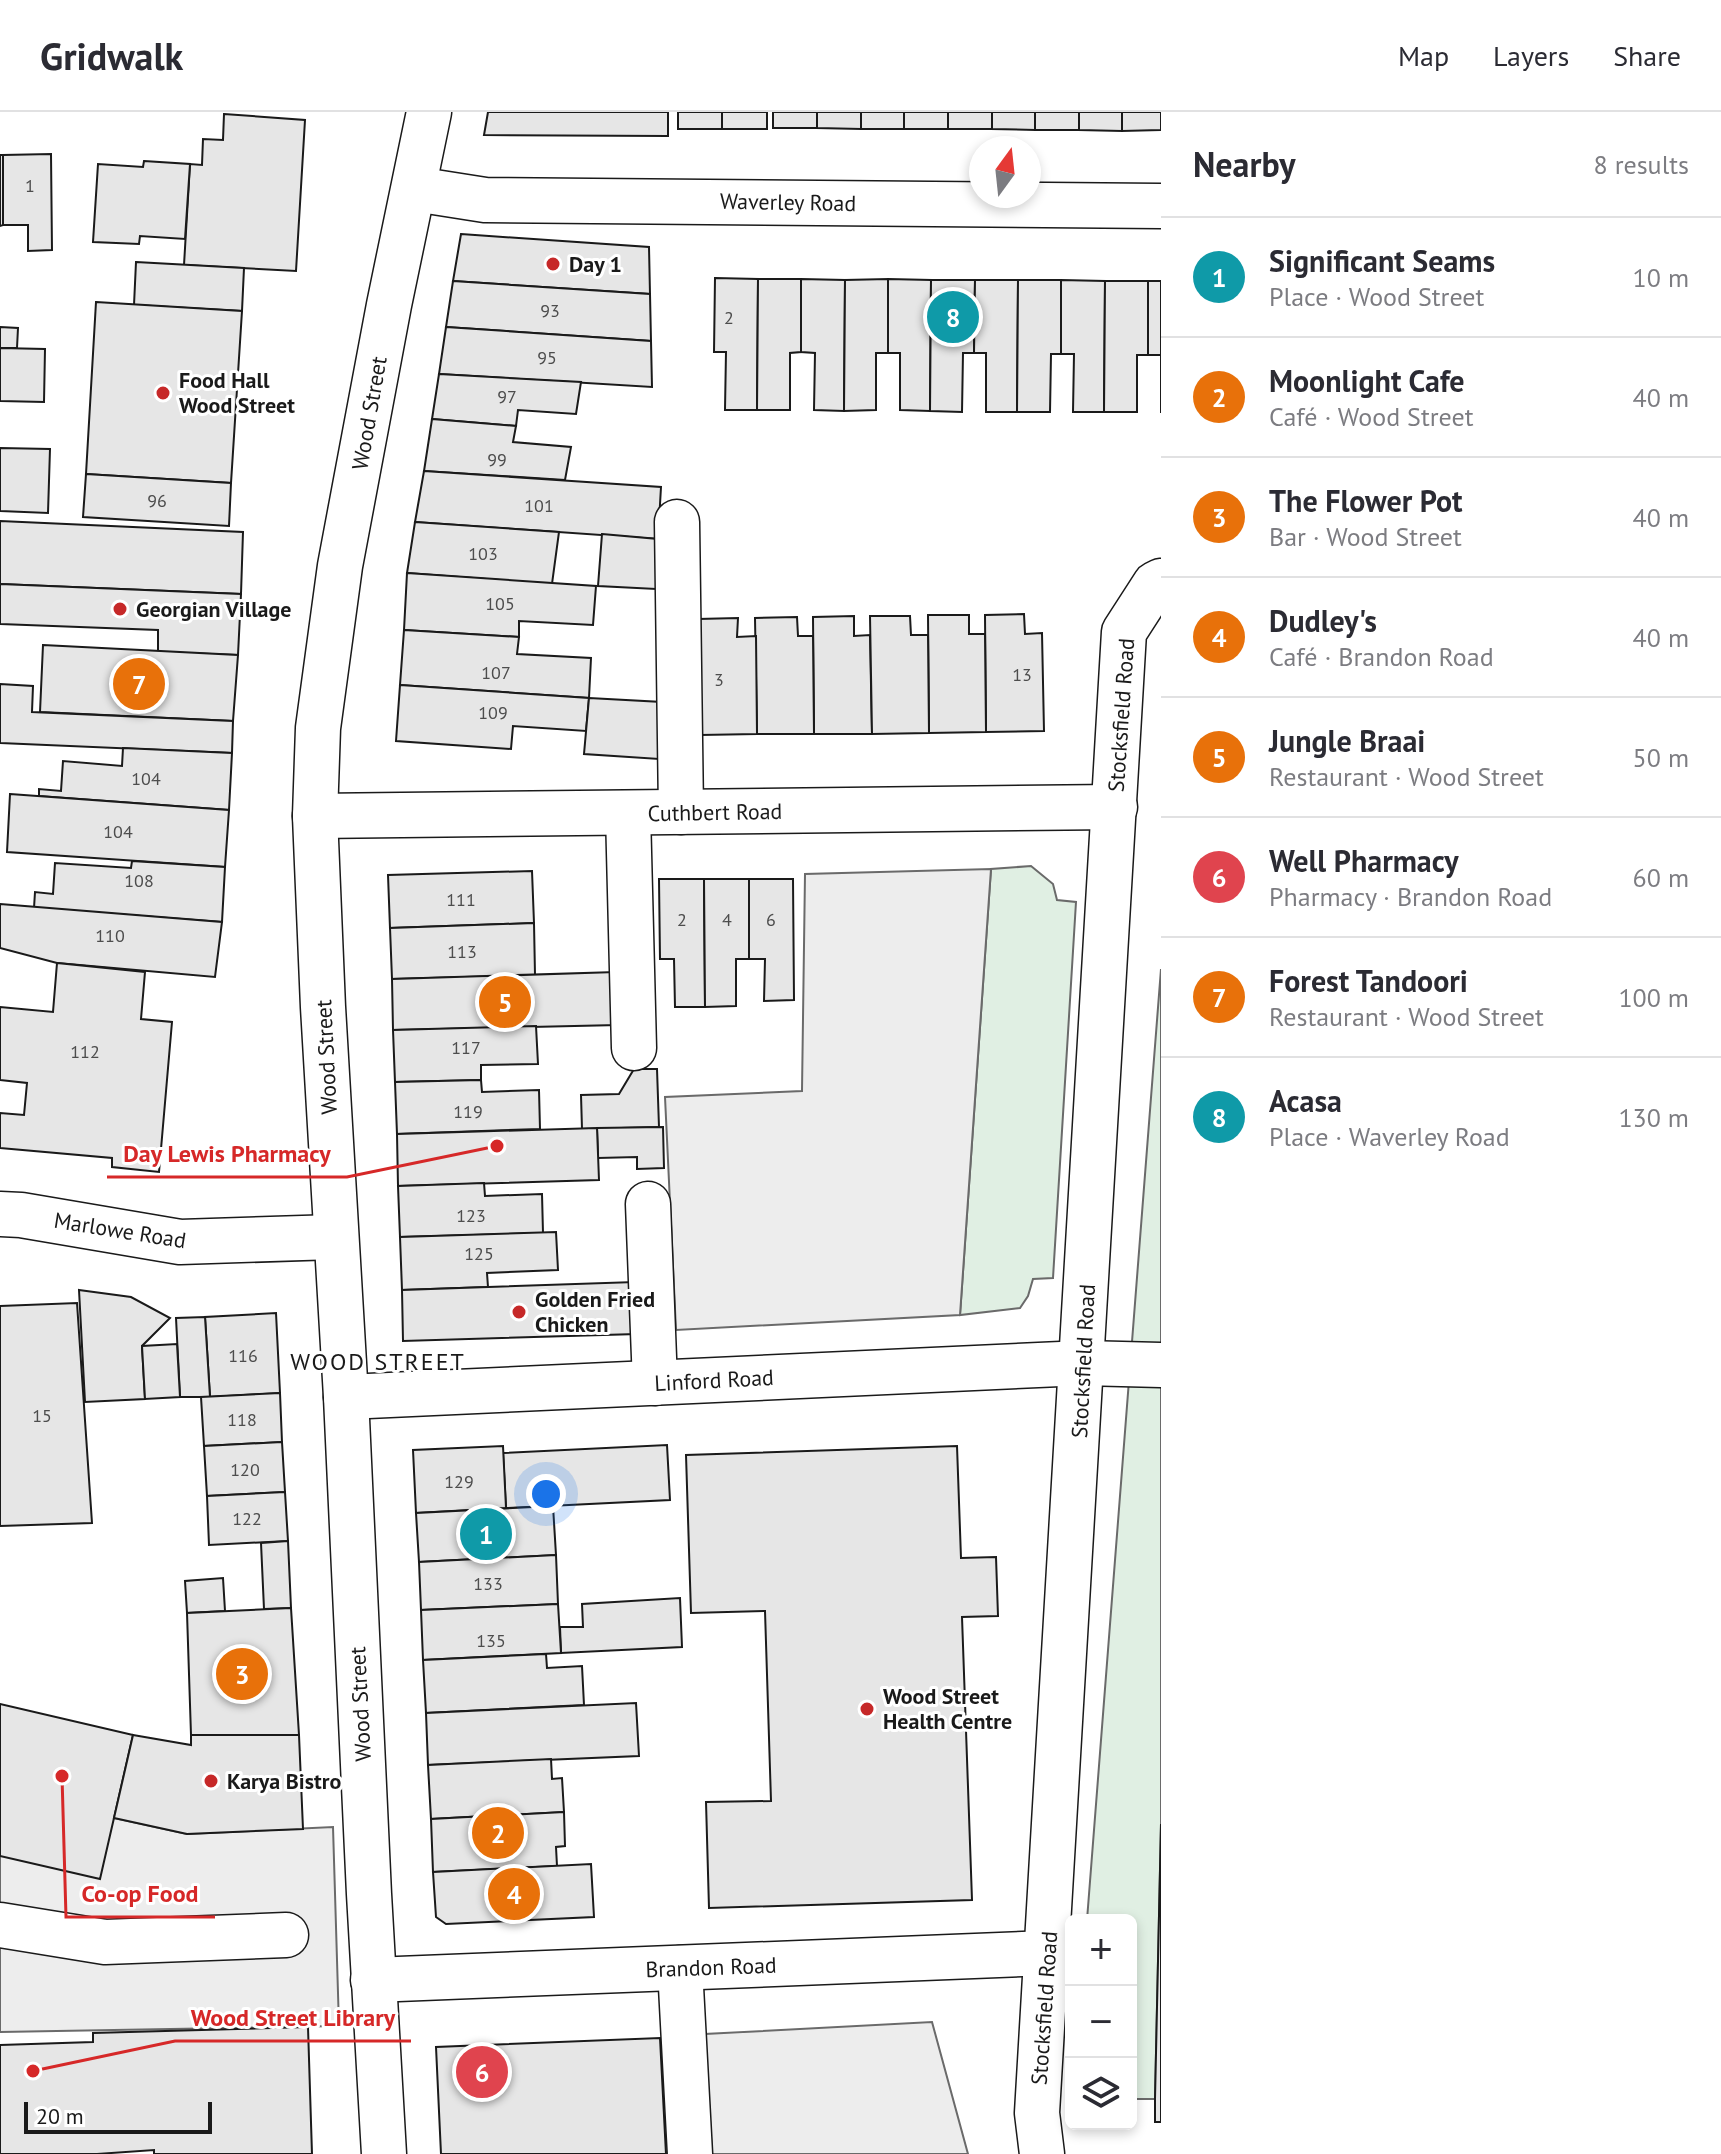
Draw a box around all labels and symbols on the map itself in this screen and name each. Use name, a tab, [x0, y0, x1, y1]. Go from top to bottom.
north arrow	[969, 136, 1041, 208]
house number: 1	[25, 174, 35, 197]
street label: Waverley Road	[720, 187, 856, 217]
place label: Day 1	[569, 250, 622, 278]
marker: Day 1	[544, 255, 562, 273]
pin: 8	[927, 287, 979, 347]
house number: 93	[540, 299, 560, 322]
house number: 2	[724, 306, 734, 329]
house number: 95	[537, 346, 557, 369]
street label: Wood Street	[345, 354, 393, 472]
place label: Food Hall Wood Street	[179, 366, 295, 419]
marker: Food Hall Wood Street	[154, 384, 172, 402]
house number: 97	[497, 385, 517, 408]
house number: 99	[487, 448, 507, 471]
house number: 96	[147, 489, 167, 512]
house number: 101	[524, 494, 554, 517]
house number: 103	[468, 542, 498, 565]
house number: 105	[485, 592, 515, 615]
place label: Georgian Village	[136, 595, 292, 623]
marker: Georgian Village	[111, 600, 129, 618]
street label: Stocksfield Road	[1102, 637, 1140, 793]
pin: 7	[113, 654, 165, 714]
house number: 107	[481, 661, 511, 684]
house number: 13	[1012, 663, 1032, 686]
house number: 3	[714, 668, 724, 691]
house number: 109	[478, 701, 508, 724]
house number: 104	[131, 767, 161, 790]
street label: Cuthbert Road	[647, 797, 783, 827]
house number: 104	[103, 820, 133, 843]
house number: 108	[124, 869, 154, 892]
house number: 111	[446, 888, 476, 911]
house number: 2	[677, 908, 687, 931]
house number: 4	[722, 908, 732, 931]
house number: 6	[766, 908, 776, 931]
house number: 110	[95, 924, 125, 947]
house number: 113	[447, 940, 477, 963]
pin: 5	[479, 972, 531, 1032]
street label: Wood Street	[309, 998, 343, 1115]
house number: 117	[451, 1036, 481, 1059]
house number: 112	[70, 1040, 100, 1063]
house number: 119	[453, 1100, 483, 1123]
callout: Day Lewis Pharmacy	[107, 1129, 347, 1177]
text: Day Lewis Pharmacy	[123, 1138, 331, 1169]
house number: 123	[456, 1204, 486, 1227]
street label: Marlowe Road	[52, 1206, 188, 1254]
house number: 125	[464, 1242, 494, 1265]
street label: Stocksfield Road	[1065, 1283, 1101, 1439]
place label: Golden Fried Chicken	[535, 1285, 655, 1338]
marker: Golden Fried Chicken	[510, 1303, 528, 1321]
house number: 116	[228, 1344, 258, 1367]
district label: WOOD STREET	[290, 1346, 466, 1377]
street label: Linford Road	[654, 1363, 774, 1397]
house number: 15	[32, 1404, 52, 1427]
house number: 118	[227, 1408, 257, 1431]
house number: 120	[230, 1458, 260, 1481]
house number: 129	[444, 1470, 474, 1493]
your location	[526, 1474, 566, 1514]
pin: 1	[460, 1504, 512, 1564]
house number: 122	[232, 1507, 262, 1530]
house number: 133	[473, 1572, 503, 1595]
house number: 135	[476, 1629, 506, 1652]
pin: 3	[216, 1644, 268, 1704]
street label: Wood Street	[343, 1645, 377, 1762]
place label: Wood Street Health Centre	[883, 1682, 1012, 1735]
marker: Wood Street Health Centre	[858, 1700, 876, 1718]
place label: Karya Bistro	[227, 1767, 341, 1795]
marker: Karya Bistro	[202, 1772, 220, 1790]
pin: 2	[472, 1803, 524, 1863]
pin: 4	[488, 1864, 540, 1924]
callout: Co-op Food	[66, 1869, 215, 1917]
text: Co-op Food	[82, 1878, 198, 1909]
street label: Stocksfield Road	[1025, 1930, 1063, 2086]
street label: Brandon Road	[645, 1951, 777, 1983]
callout: Wood Street Library	[175, 1993, 411, 2041]
text: Wood Street Library	[191, 2002, 396, 2033]
pin: 6	[456, 2042, 508, 2102]
scale bar	[24, 2098, 212, 2134]

